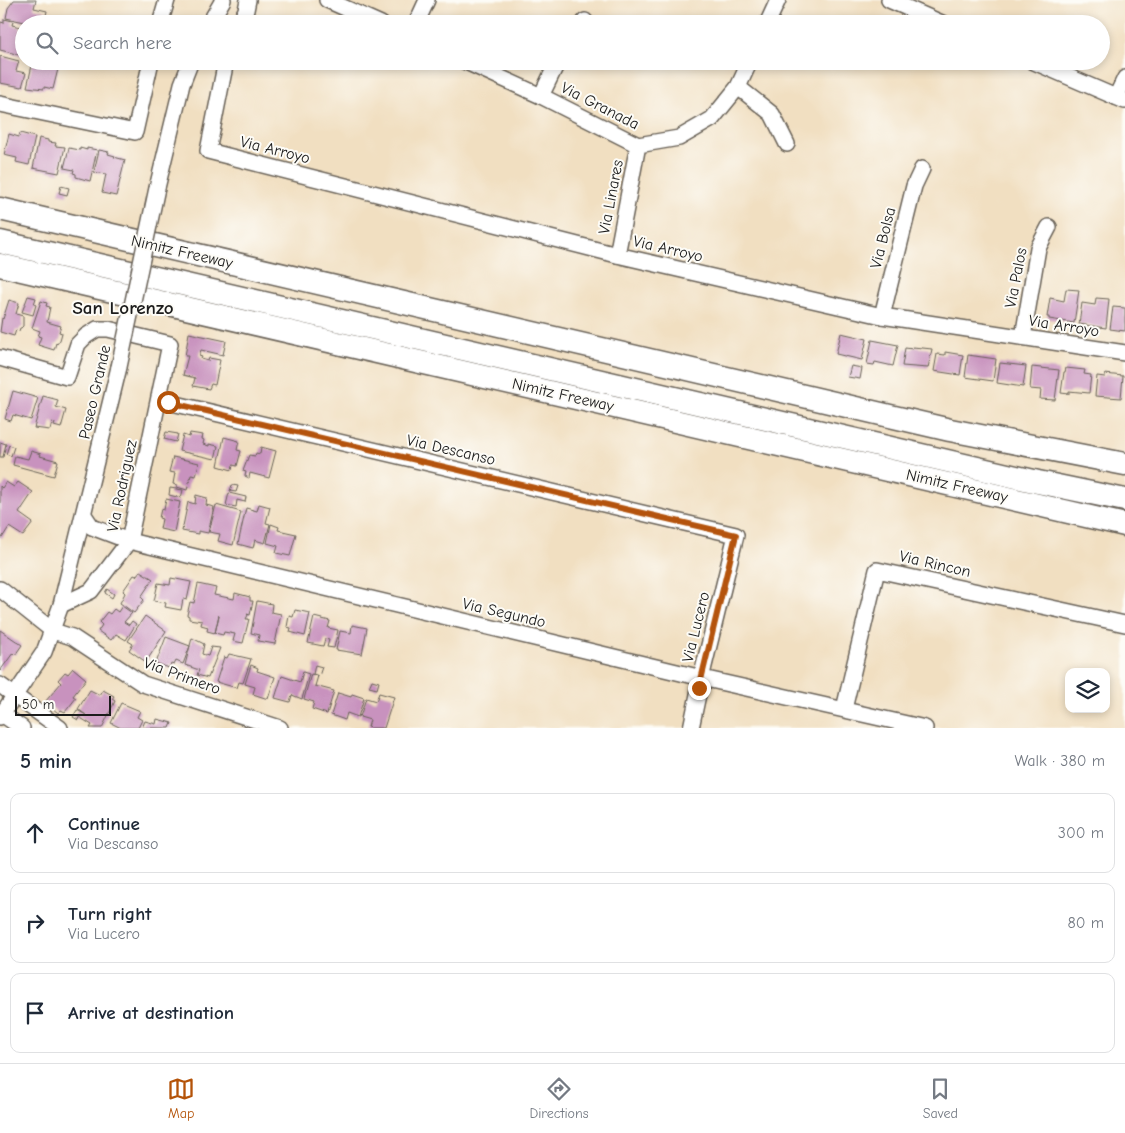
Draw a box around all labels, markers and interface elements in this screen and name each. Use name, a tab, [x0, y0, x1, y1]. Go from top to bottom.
search box	[15, 15, 1110, 70]
icon: search	[33, 29, 61, 57]
text: Search here	[73, 32, 172, 54]
street label: Via Granada	[558, 79, 642, 133]
street label: Via Arroyo	[238, 133, 312, 167]
street label: Via Linares	[595, 158, 627, 236]
street label: Via Bolsa	[867, 205, 899, 271]
street label: Nimitz Freeway	[129, 232, 235, 273]
street label: Via Arroyo	[631, 232, 705, 266]
street label: Via Palos	[1001, 246, 1031, 310]
district label: San Lorenzo	[72, 297, 174, 319]
street label: Via Arroyo	[1027, 312, 1101, 340]
street label: Paseo Grande	[75, 343, 115, 441]
street label: Nimitz Freeway	[510, 375, 616, 416]
route start	[157, 391, 180, 414]
street label: Via Descanso	[405, 431, 497, 469]
street label: Via Rodriguez	[103, 438, 141, 534]
street label: Nimitz Freeway	[904, 466, 1010, 507]
street label: Via Rincon	[897, 547, 973, 581]
street label: Via Lucero	[679, 590, 713, 664]
street label: Via Segundo	[461, 595, 547, 631]
street label: Via Primero	[141, 654, 223, 698]
map controls	[1065, 668, 1110, 713]
button: layers	[1065, 668, 1110, 713]
route end	[688, 677, 711, 700]
scale bar	[15, 693, 111, 716]
text: 50 m	[22, 696, 54, 713]
text: 5 min	[20, 749, 72, 773]
text: Walk · 380 m	[1015, 752, 1105, 770]
text: Continue	[68, 813, 140, 835]
icon: ahead	[21, 819, 49, 847]
text: 300 m	[1058, 824, 1104, 842]
text: Via Descanso	[68, 835, 158, 853]
text: Turn right	[68, 903, 152, 925]
icon: right	[21, 909, 49, 937]
text: 80 m	[1067, 914, 1104, 932]
text: Via Lucero	[68, 925, 140, 943]
icon: arrive	[21, 999, 49, 1027]
text: Arrive at destination	[68, 1002, 234, 1024]
tab: Map	[167, 1075, 195, 1122]
tab: Directions	[529, 1075, 589, 1122]
tab: Saved	[923, 1075, 958, 1122]

